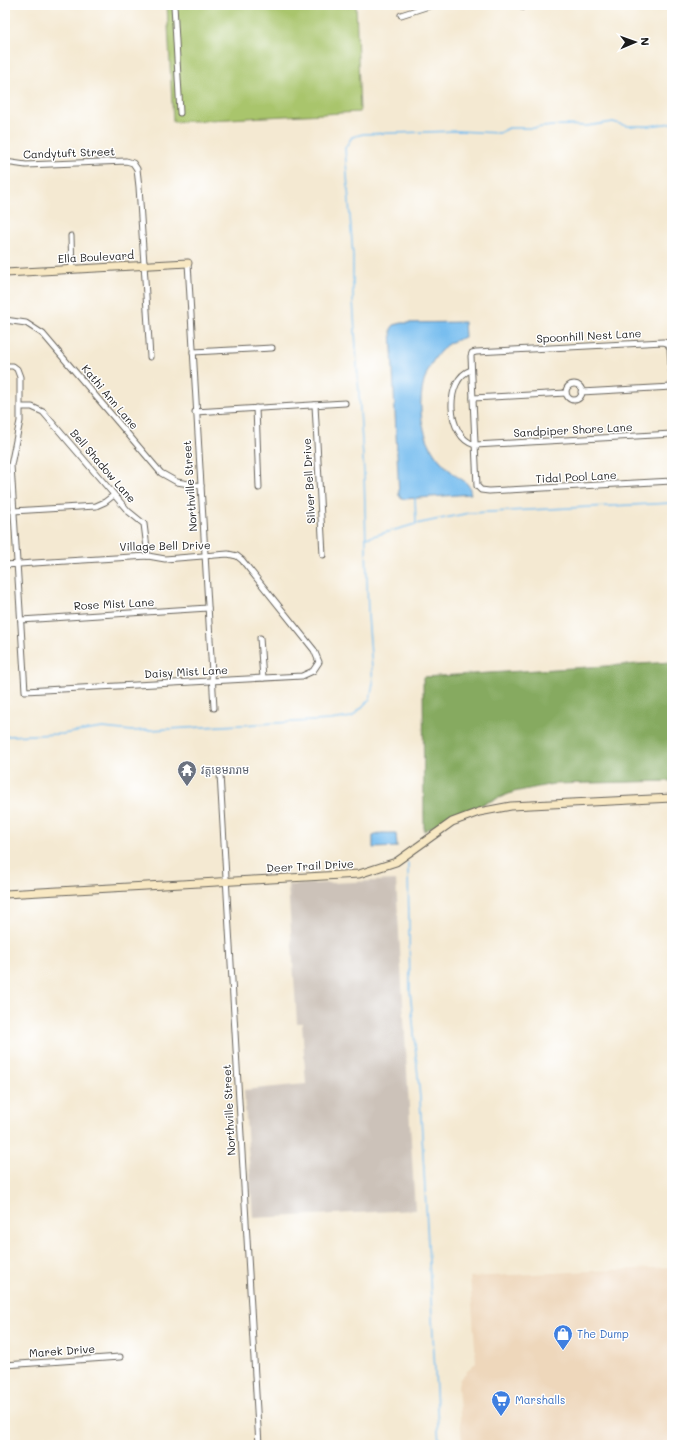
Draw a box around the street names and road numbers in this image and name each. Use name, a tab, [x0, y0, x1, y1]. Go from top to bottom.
street label: Candytuft Street	[23, 143, 115, 162]
street label: Ella Boulevard	[57, 247, 134, 266]
street label: Spoonhill Nest Lane	[536, 325, 642, 346]
street label: Kathi Ann Lane	[79, 361, 142, 432]
street label: Sandpiper Shore Lane	[513, 419, 633, 440]
street label: Bell Shadow Lane	[67, 426, 140, 506]
street label: Silver Bell Drive	[299, 438, 318, 524]
street label: Northville Street	[179, 440, 200, 532]
street label: Tidal Pool Lane	[535, 467, 617, 486]
street label: Village Bell Drive	[119, 537, 211, 554]
street label: Rose Mist Lane	[73, 594, 155, 613]
street label: Daisy Mist Lane	[144, 662, 228, 681]
street label: Deer Trail Drive	[266, 856, 354, 875]
street label: Northville Street	[219, 1064, 238, 1156]
street label: Marek Drive	[28, 1341, 96, 1360]

